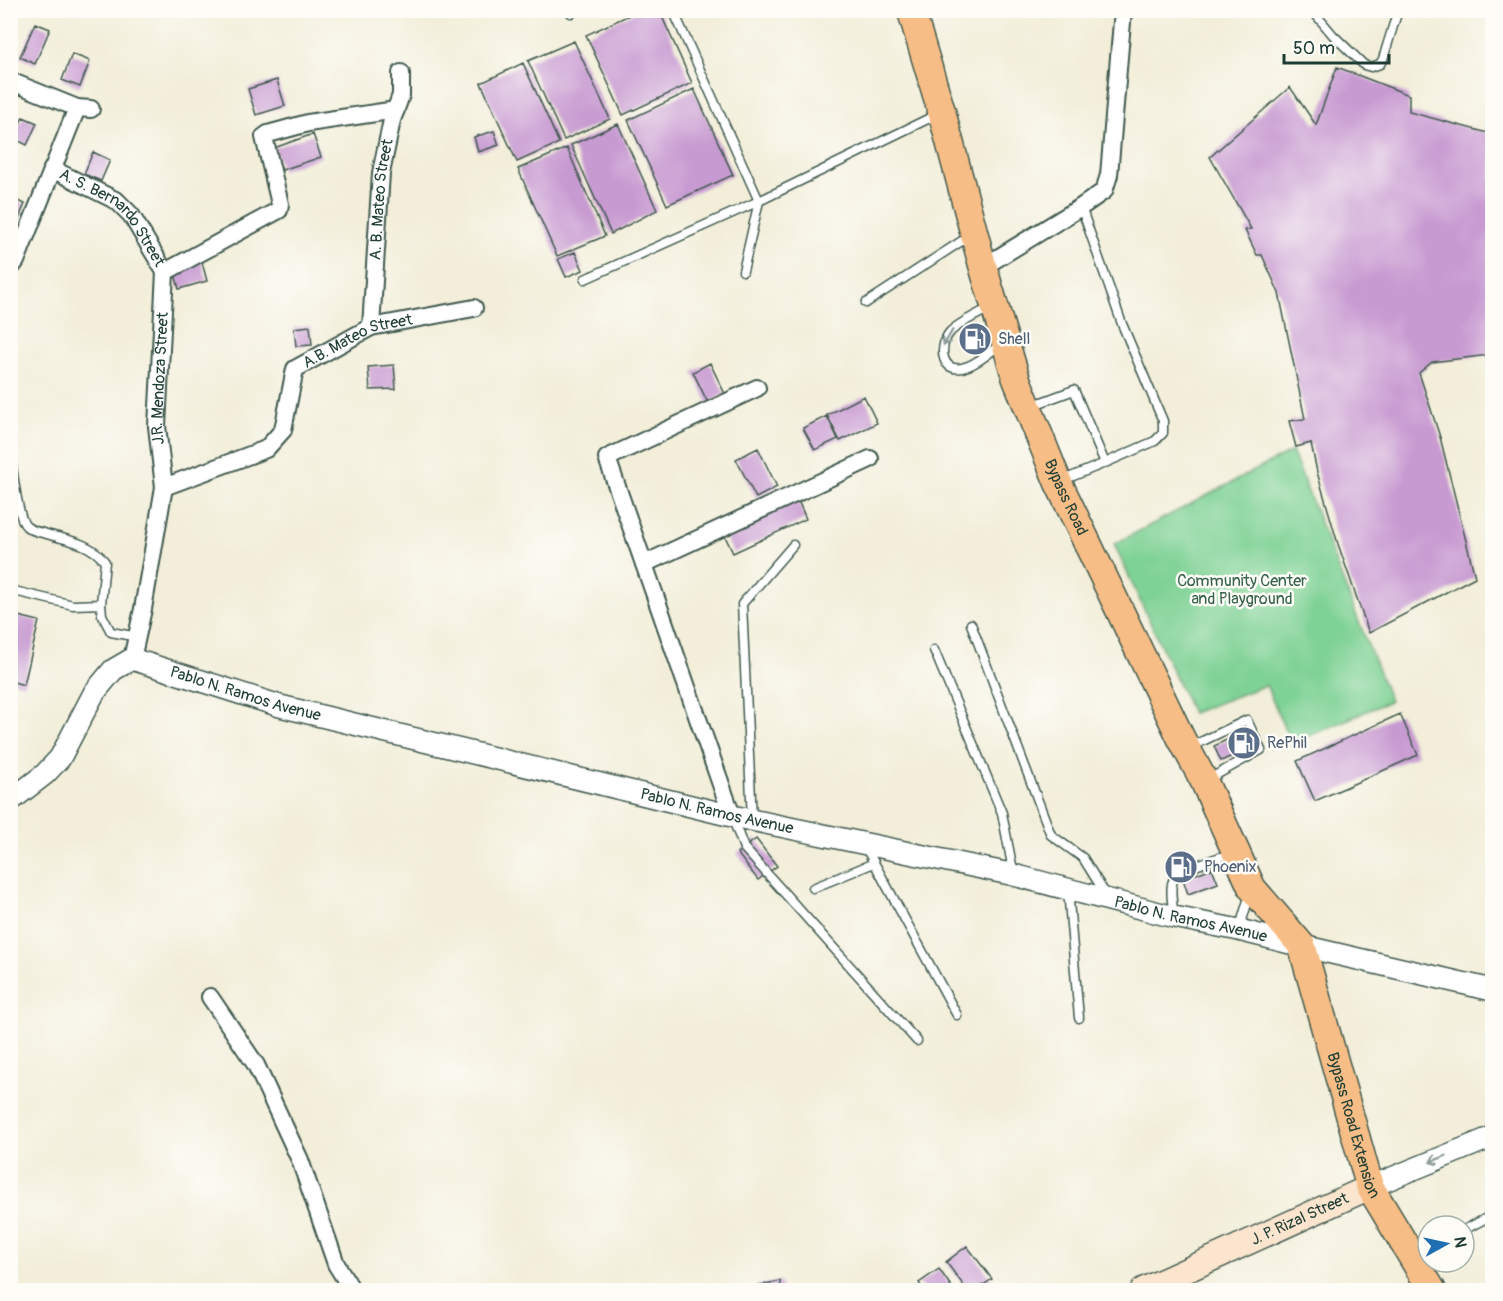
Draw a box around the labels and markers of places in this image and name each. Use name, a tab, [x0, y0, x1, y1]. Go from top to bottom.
fuel station icon: Shell	[957, 321, 993, 357]
place label: Shell	[998, 329, 1030, 349]
fuel station icon: RePhil	[1226, 725, 1262, 761]
place label: RePhil	[1267, 733, 1307, 753]
fuel station icon: Phoenix	[1163, 849, 1199, 885]
place label: Phoenix	[1204, 857, 1256, 877]

